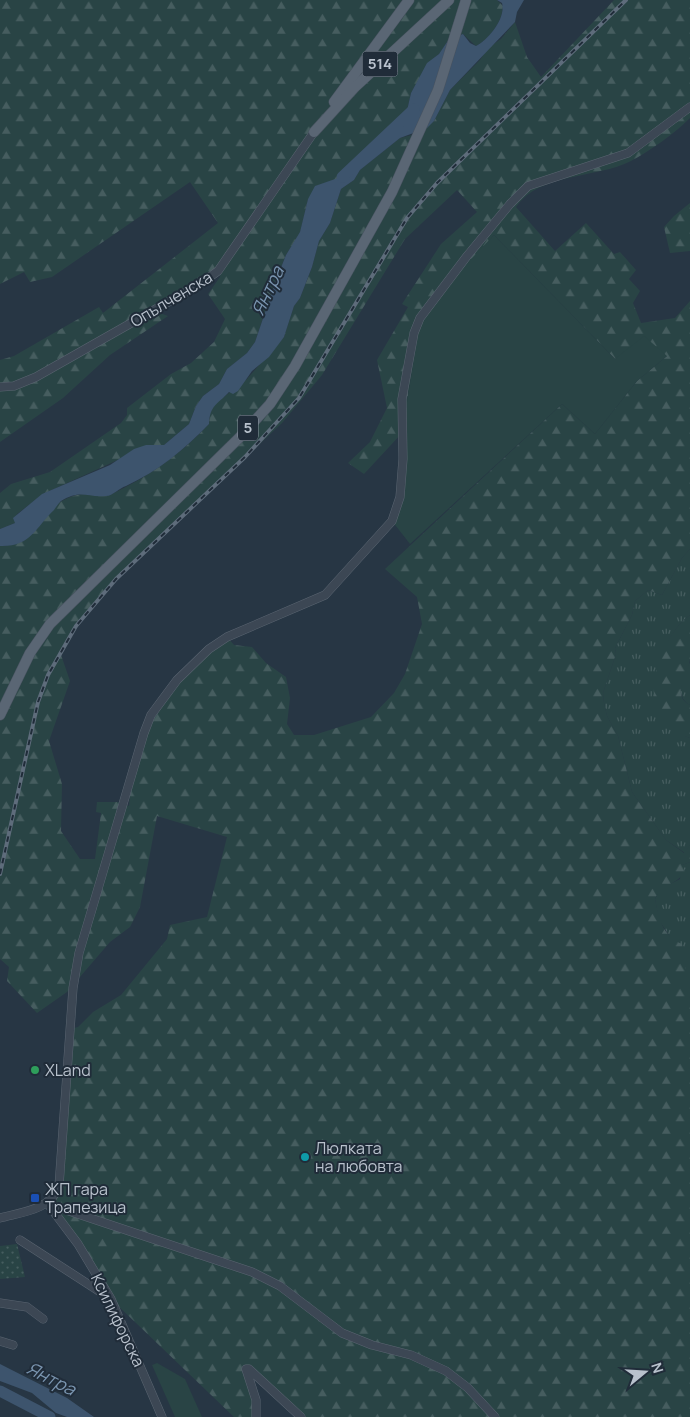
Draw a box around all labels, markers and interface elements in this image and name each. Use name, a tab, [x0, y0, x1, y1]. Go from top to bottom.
road number: 514	[362, 52, 398, 76]
water label: Янтра	[245, 261, 289, 319]
street label: Опълченска	[126, 266, 216, 332]
road number: 5	[238, 416, 258, 440]
place label: XLand	[45, 1059, 91, 1081]
marker: XLand	[29, 1064, 41, 1076]
place label: Люлката на любовта	[315, 1137, 402, 1177]
marker: Люлката на любовта	[299, 1151, 311, 1163]
place label: ЖП гара Трапезица	[45, 1178, 126, 1218]
marker: ЖП гара Трапезица	[29, 1192, 41, 1204]
street label: Ксилифорска	[86, 1270, 150, 1370]
north arrow	[620, 1347, 670, 1397]
water label: Янтра	[23, 1356, 81, 1401]
text: N	[647, 1360, 668, 1376]

